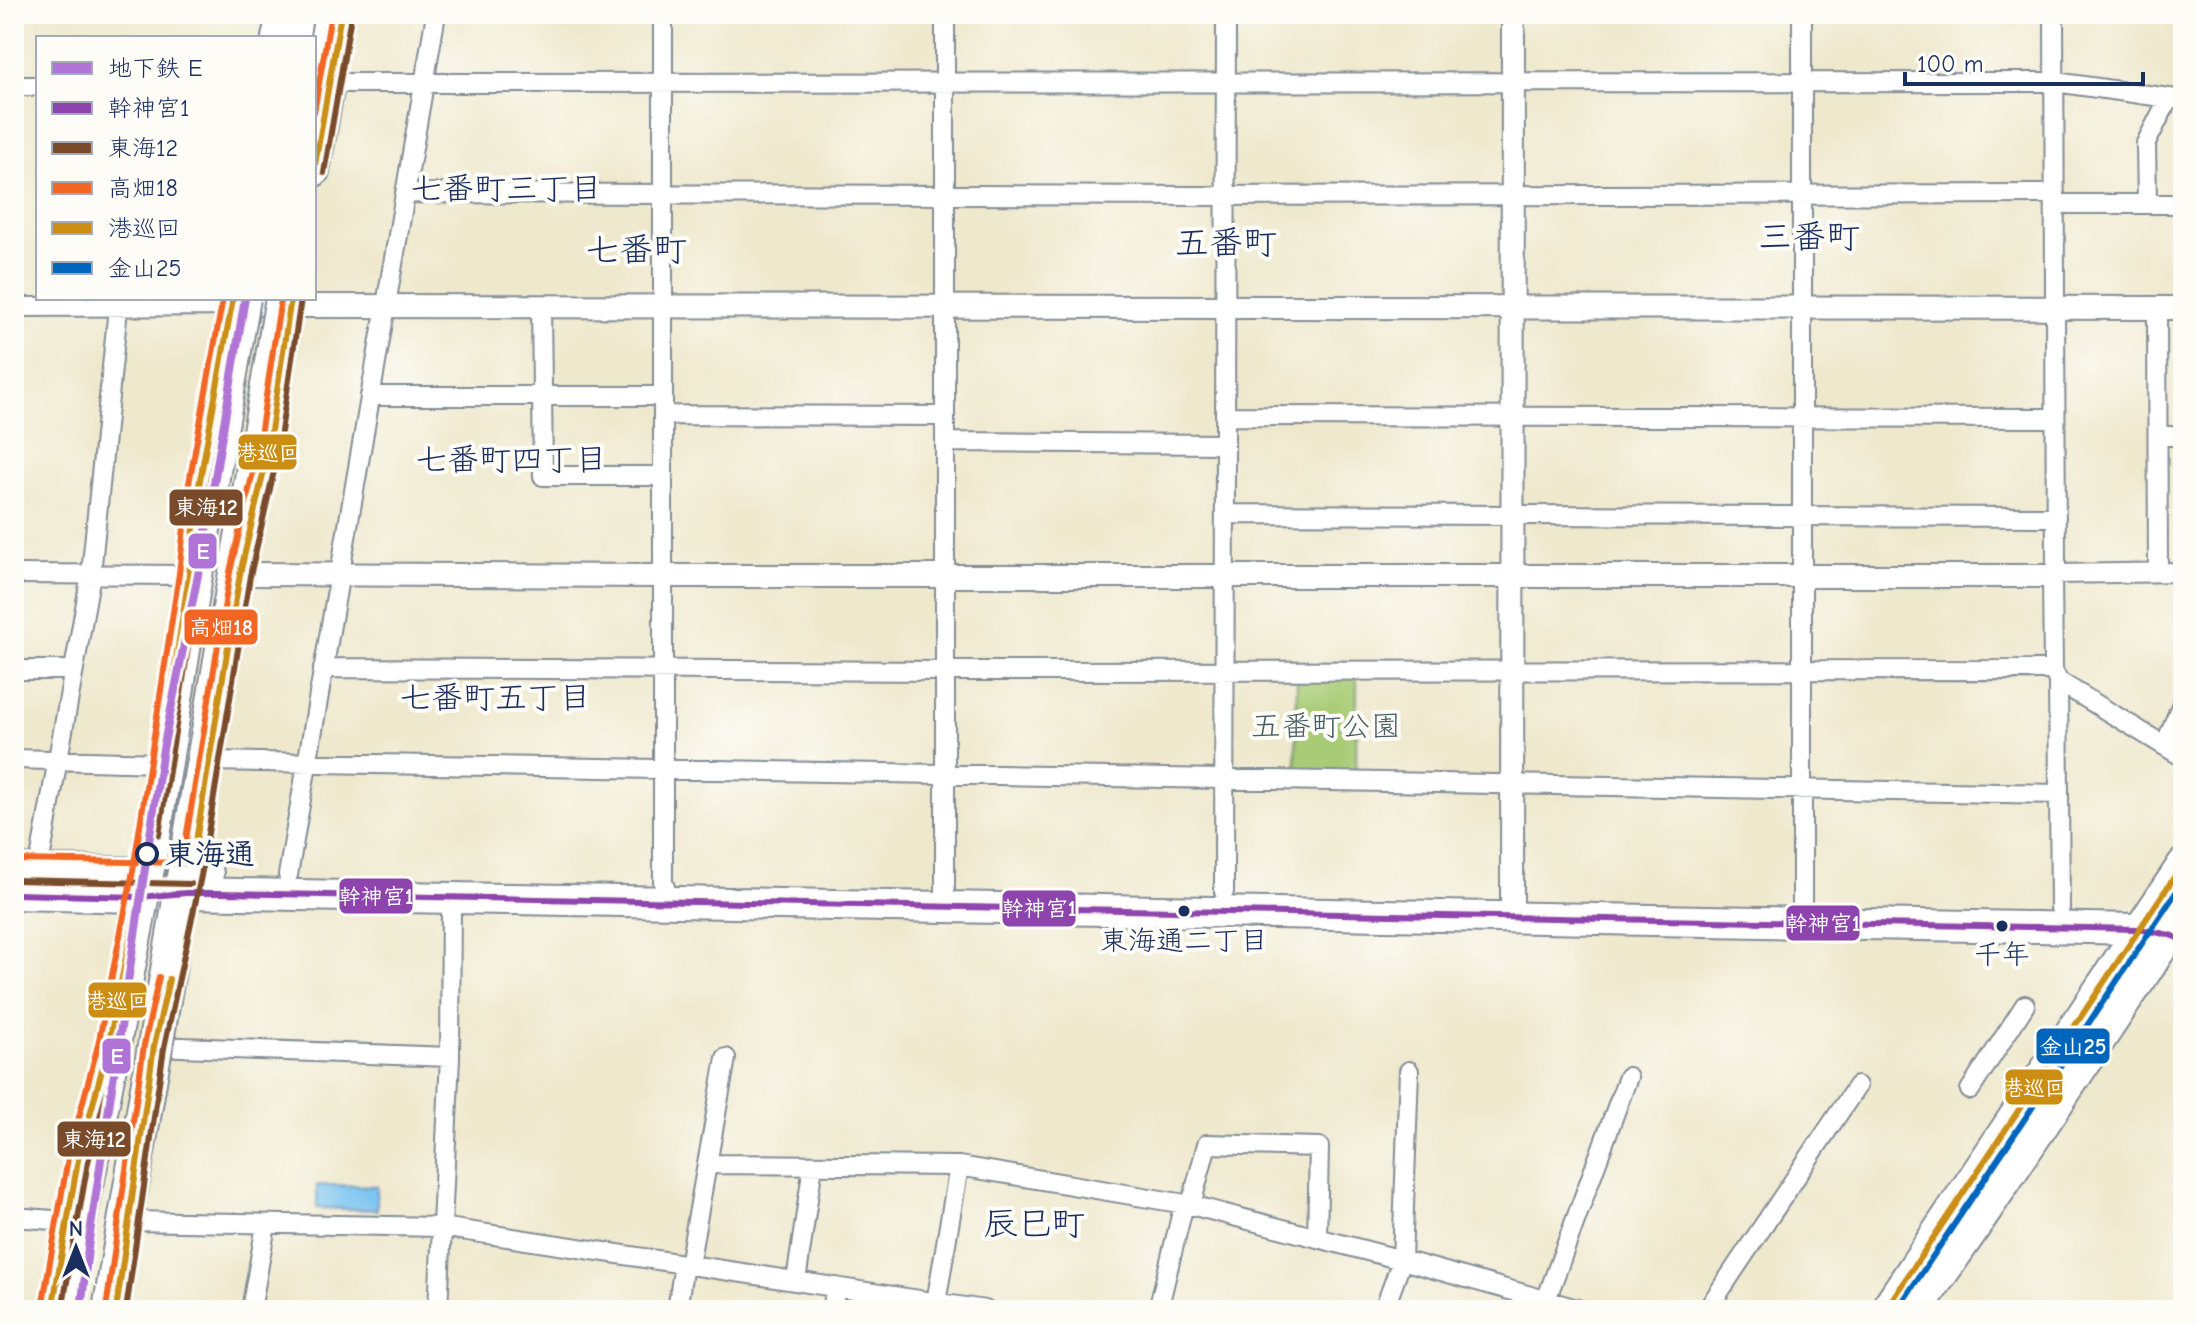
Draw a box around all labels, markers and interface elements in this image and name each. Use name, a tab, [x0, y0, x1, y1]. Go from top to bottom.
legend	[36, 36, 316, 300]
scale bar	[1905, 36, 2143, 86]
text: 100 m	[1917, 50, 1984, 78]
text: 地下鉄 E	[108, 54, 203, 82]
text: 幹神宮1	[108, 94, 190, 122]
text: 東海12	[108, 134, 178, 162]
district label: 七番町三丁目	[410, 170, 602, 207]
text: 高畑18	[108, 174, 178, 202]
text: 港巡回	[108, 214, 180, 242]
district label: 三番町	[1758, 217, 1860, 257]
district label: 五番町	[1175, 223, 1277, 263]
district label: 七番町	[585, 230, 687, 270]
text: 金山25	[108, 254, 182, 282]
line badge: 港巡回	[237, 433, 298, 471]
text: 港巡回	[235, 440, 301, 466]
district label: 七番町四丁目	[415, 441, 607, 478]
line badge: 東海12	[168, 488, 244, 527]
text: 東海12	[174, 495, 238, 521]
line badge: E	[187, 532, 218, 570]
text: E	[196, 539, 210, 565]
line badge: 高畑18	[183, 608, 259, 646]
text: 高畑18	[189, 615, 253, 641]
district label: 七番町五丁目	[399, 679, 591, 716]
park label: 五番町公園	[1251, 709, 1401, 744]
place label: 東海通	[165, 837, 255, 872]
marker: 東海通	[136, 843, 158, 865]
line badge: 幹神宮1	[338, 877, 414, 915]
text: 幹神宮1	[339, 884, 413, 910]
line badge: 幹神宮1	[1001, 889, 1077, 928]
text: 幹神宮1	[1002, 896, 1076, 922]
marker: 東海通二丁目	[1176, 903, 1192, 919]
line badge: 幹神宮1	[1785, 904, 1861, 942]
text: 幹神宮1	[1786, 911, 1860, 937]
marker: 千年	[1994, 918, 2010, 934]
place label: 東海通二丁目	[1100, 925, 1268, 957]
place label: 千年	[1974, 939, 2030, 971]
line badge: 港巡回	[87, 981, 148, 1019]
text: 港巡回	[84, 988, 150, 1014]
line badge: 金山25	[2035, 1027, 2111, 1065]
text: 金山25	[2040, 1034, 2106, 1060]
line badge: E	[101, 1037, 132, 1075]
text: E	[110, 1044, 124, 1070]
line badge: 港巡回	[2004, 1068, 2064, 1106]
text: 港巡回	[2001, 1075, 2067, 1101]
line badge: 東海12	[56, 1120, 132, 1158]
text: 東海12	[62, 1127, 126, 1153]
district label: 辰巳町	[983, 1204, 1085, 1244]
north arrow	[36, 1208, 116, 1288]
text: N	[69, 1216, 83, 1242]

